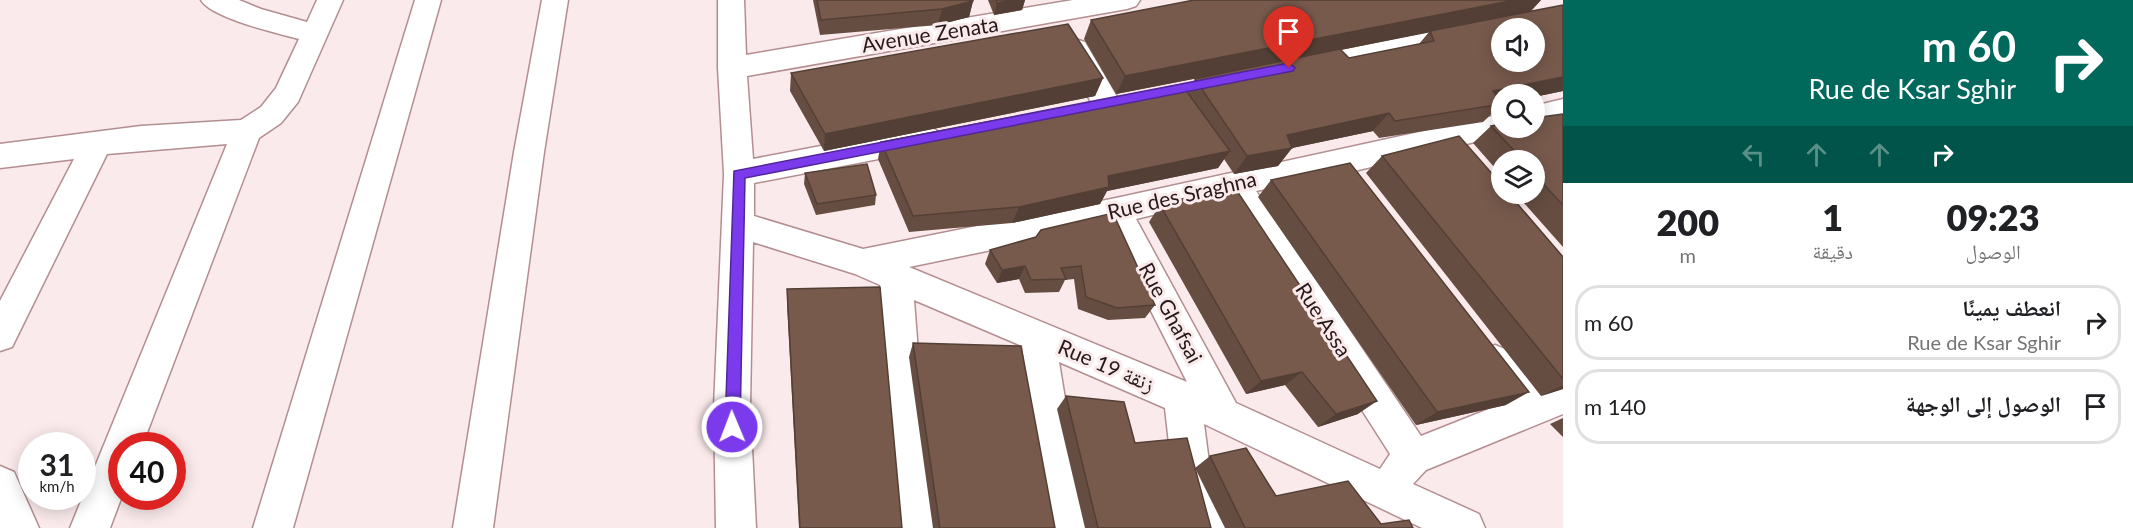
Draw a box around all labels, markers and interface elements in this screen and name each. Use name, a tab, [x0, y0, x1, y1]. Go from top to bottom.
pin	[1263, 6, 1314, 68]
street label: Avenue Zenata	[860, 10, 1000, 57]
icon: arrive	[1272, 15, 1305, 48]
map controls	[1491, 18, 1545, 204]
button: sound	[1491, 18, 1545, 72]
text: 60 m	[1922, 21, 2016, 71]
icon: right	[2037, 24, 2115, 102]
text: Rue de Ksar Sghir	[1808, 72, 2016, 105]
button: search	[1491, 84, 1545, 138]
icon: left	[1737, 138, 1770, 171]
icon: ahead	[1800, 138, 1833, 171]
icon: ahead	[1863, 138, 1896, 171]
icon: right	[1926, 138, 1959, 171]
button: layers	[1491, 150, 1545, 204]
street label: Rue des Sraghna	[1105, 165, 1259, 224]
text: 1	[1822, 195, 1843, 239]
text: 09:23	[1947, 195, 2040, 239]
text: 200	[1656, 200, 1719, 244]
text: دقيقة	[1812, 239, 1853, 263]
text: الوصول	[1965, 239, 2021, 263]
text: m	[1680, 243, 1696, 267]
street label: Rue Ghafsai	[1134, 258, 1208, 367]
street label: Rue Assa	[1291, 278, 1357, 361]
text: انعطف يمينًا	[1962, 294, 2061, 321]
icon: right	[2079, 306, 2112, 339]
text: 60 m	[1584, 309, 1633, 336]
text: Rue de Ksar Sghir	[1907, 330, 2061, 354]
street label: Rue 19 زنقة	[1055, 333, 1158, 396]
text: الوصول إلى الوجهة	[1906, 390, 2061, 417]
icon: arrive	[2079, 390, 2112, 423]
text: 140 m	[1584, 393, 1646, 420]
position arrow	[700, 395, 764, 459]
speed limit sign: 40	[108, 432, 186, 510]
text: 31	[40, 446, 74, 482]
text: km/h	[39, 477, 75, 495]

